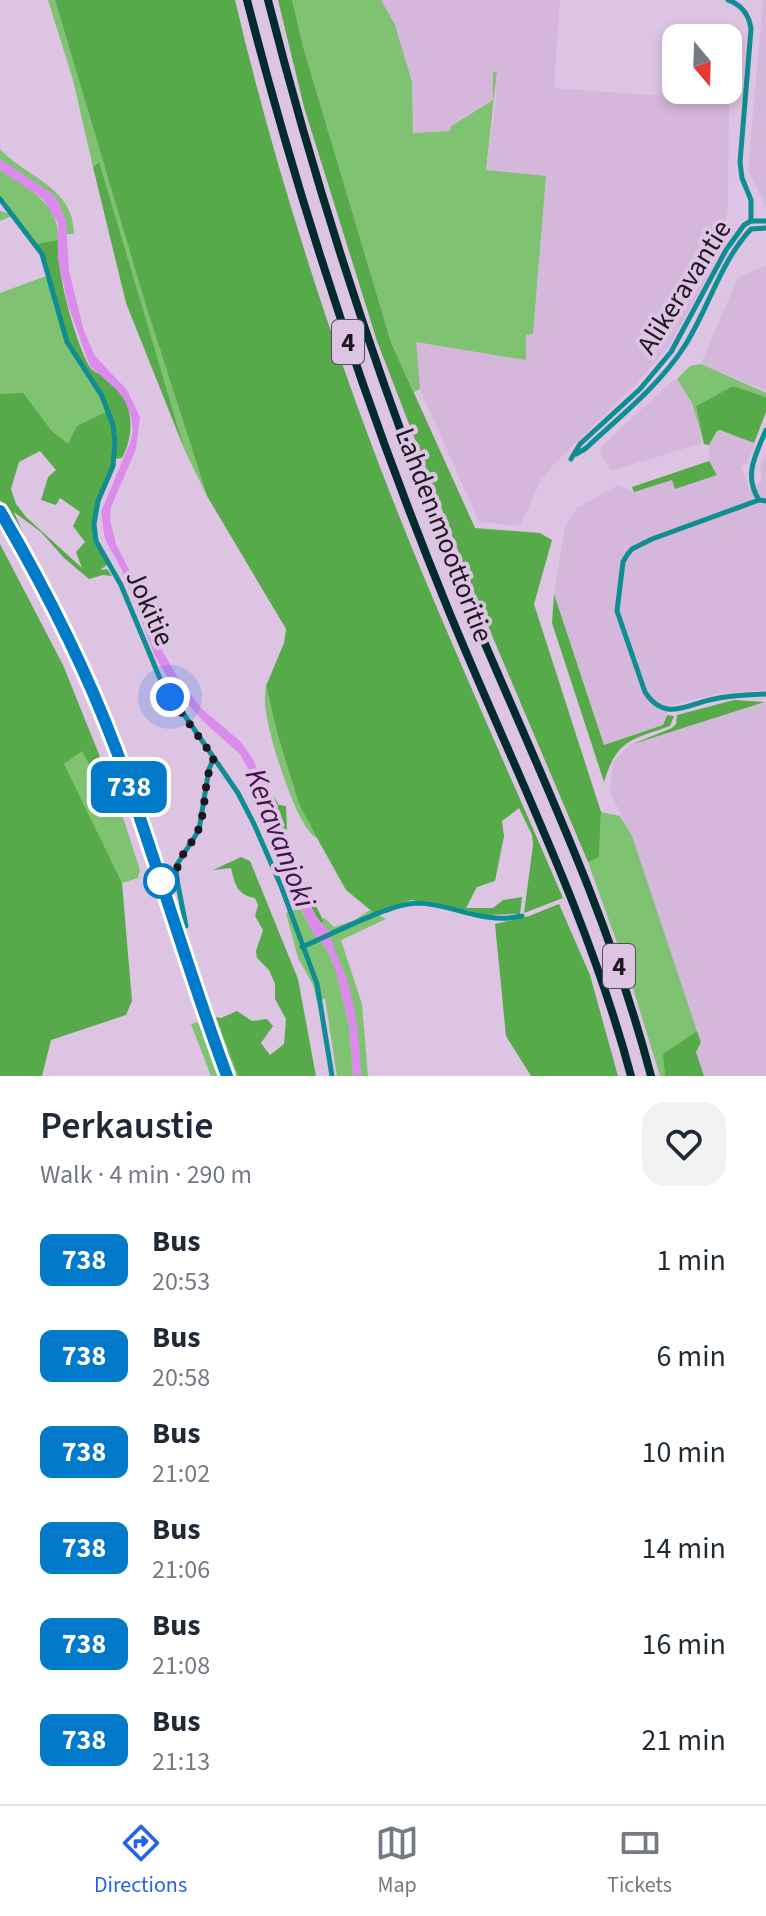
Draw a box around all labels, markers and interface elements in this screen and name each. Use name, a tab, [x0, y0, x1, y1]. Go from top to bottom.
north arrow	[662, 24, 742, 104]
map controls	[662, 24, 742, 104]
street label: Alikeravantie	[627, 212, 741, 362]
road number: 4	[332, 320, 364, 364]
street label: Lahden moottoritie	[385, 422, 503, 648]
street label: Jokitie	[116, 564, 184, 652]
your location	[150, 677, 190, 717]
line badge: 738	[83, 761, 175, 813]
water label: Keravanjoki	[234, 762, 327, 915]
text: 738	[107, 767, 151, 807]
unlabelled marker	[144, 864, 178, 898]
road number: 4	[603, 944, 635, 988]
text: Perkaustie	[40, 1099, 213, 1153]
button: heart	[642, 1102, 726, 1186]
text: Walk · 4 min · 290 m	[40, 1156, 252, 1193]
text: Bus	[152, 1220, 200, 1263]
text: 1 min	[656, 1239, 726, 1282]
text: 738	[62, 1240, 106, 1280]
text: 20:53	[152, 1263, 210, 1300]
text: Bus	[152, 1316, 200, 1359]
text: 6 min	[656, 1335, 726, 1378]
text: 738	[62, 1336, 106, 1376]
text: 20:58	[152, 1359, 210, 1396]
text: Bus	[152, 1412, 200, 1455]
text: 10 min	[642, 1431, 726, 1474]
text: 738	[62, 1432, 106, 1472]
text: 21:02	[152, 1455, 210, 1492]
text: Bus	[152, 1508, 200, 1551]
text: 14 min	[642, 1527, 726, 1570]
text: 738	[62, 1528, 106, 1568]
text: 21:06	[152, 1551, 210, 1588]
text: Bus	[152, 1604, 200, 1647]
text: 16 min	[642, 1623, 726, 1666]
text: 738	[62, 1624, 106, 1664]
text: 21:08	[152, 1647, 210, 1684]
text: Bus	[152, 1700, 200, 1743]
text: 21 min	[642, 1719, 726, 1762]
text: 738	[62, 1720, 106, 1760]
text: 21:13	[152, 1743, 210, 1780]
tab: Directions	[94, 1821, 187, 1901]
tab: Map	[375, 1821, 419, 1901]
tab: Tickets	[607, 1821, 672, 1901]

